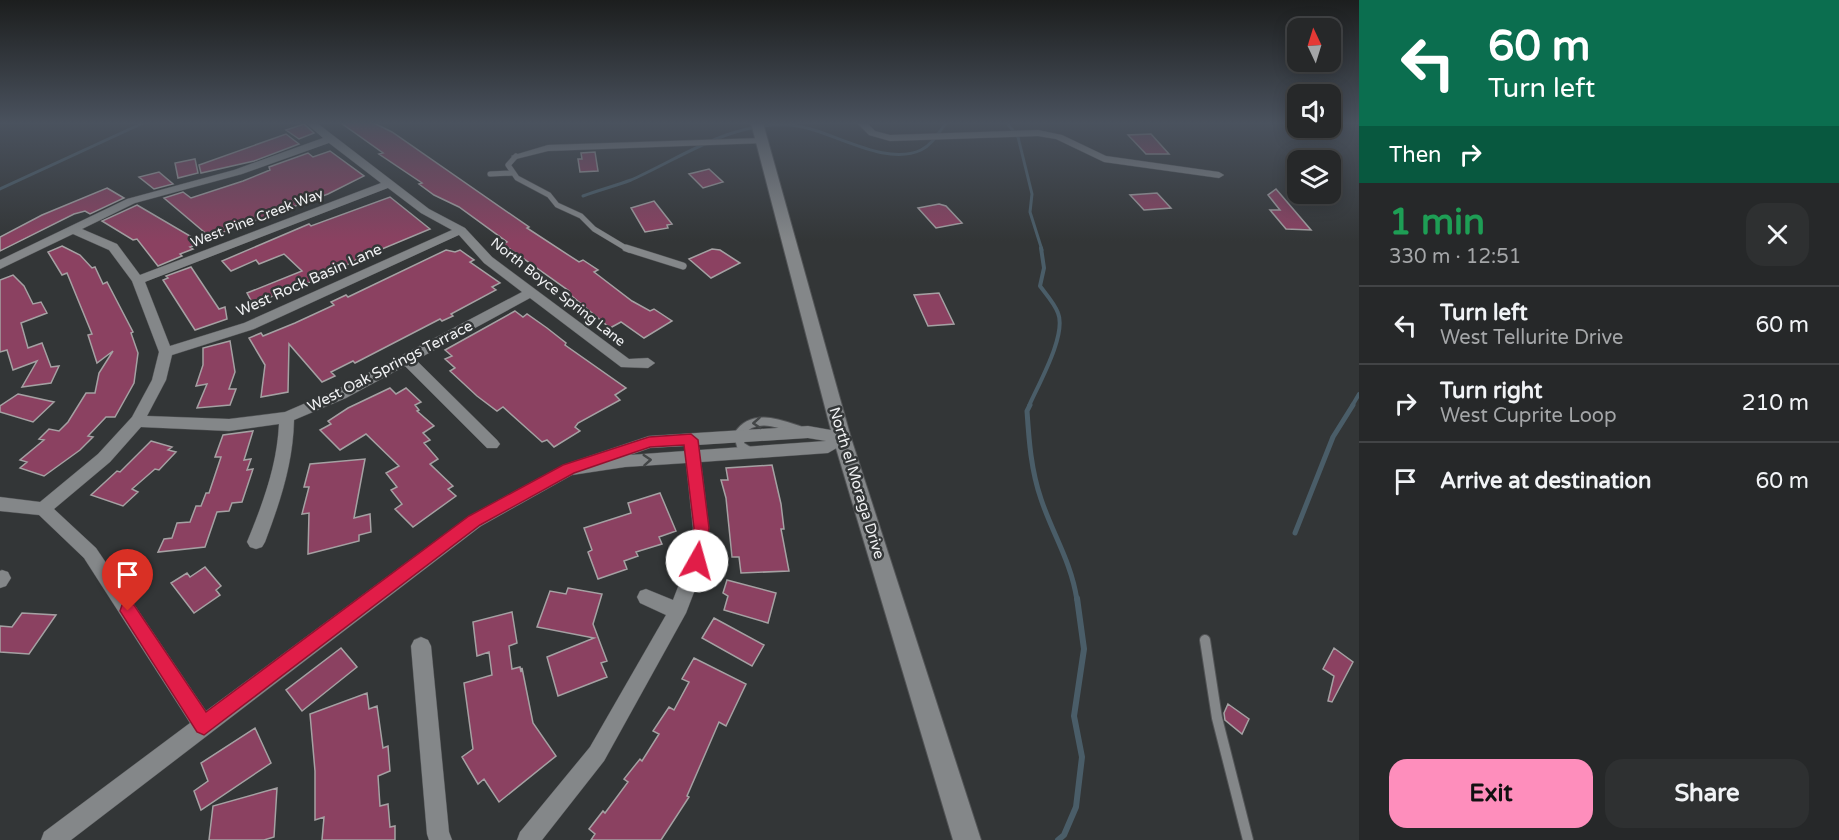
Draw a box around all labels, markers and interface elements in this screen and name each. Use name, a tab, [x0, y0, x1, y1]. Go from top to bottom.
north arrow	[1287, 18, 1341, 72]
map controls	[1287, 18, 1341, 204]
text: 60 m	[1488, 21, 1590, 72]
icon: left	[1389, 24, 1467, 102]
text: Turn left	[1488, 72, 1595, 105]
button: sound	[1287, 84, 1341, 138]
icon: right	[1454, 138, 1487, 171]
text: Then	[1389, 142, 1442, 168]
button: layers	[1287, 150, 1341, 204]
street label: West Pine Creek Way	[188, 185, 326, 251]
text: 1 min	[1389, 201, 1485, 244]
button: close	[1746, 203, 1809, 266]
street label: North Boyce Spring Lane	[487, 234, 629, 350]
street label: West Rock Basin Lane	[234, 240, 384, 320]
text: 330 m · 12:51	[1389, 245, 1521, 269]
text: Turn left	[1440, 300, 1528, 326]
icon: left	[1389, 309, 1422, 342]
text: 60 m	[1755, 312, 1809, 338]
street label: West Oak Springs Terrace	[304, 316, 476, 416]
text: West Tellurite Drive	[1440, 326, 1623, 350]
text: Turn right	[1440, 378, 1542, 404]
icon: right	[1389, 387, 1422, 420]
text: 210 m	[1742, 390, 1809, 416]
text: West Cuprite Loop	[1440, 404, 1617, 428]
street label: North el Moraga Drive	[825, 405, 889, 561]
one-way arrow	[753, 416, 762, 429]
one-way arrow	[643, 453, 652, 466]
icon: arrive	[1389, 465, 1422, 498]
text: Arrive at destination	[1440, 468, 1651, 494]
text: 60 m	[1755, 468, 1809, 494]
position arrow	[665, 529, 729, 593]
pin	[102, 549, 153, 611]
icon: arrive	[111, 558, 144, 591]
button: Exit	[1389, 759, 1593, 828]
button: Share	[1605, 759, 1809, 828]

